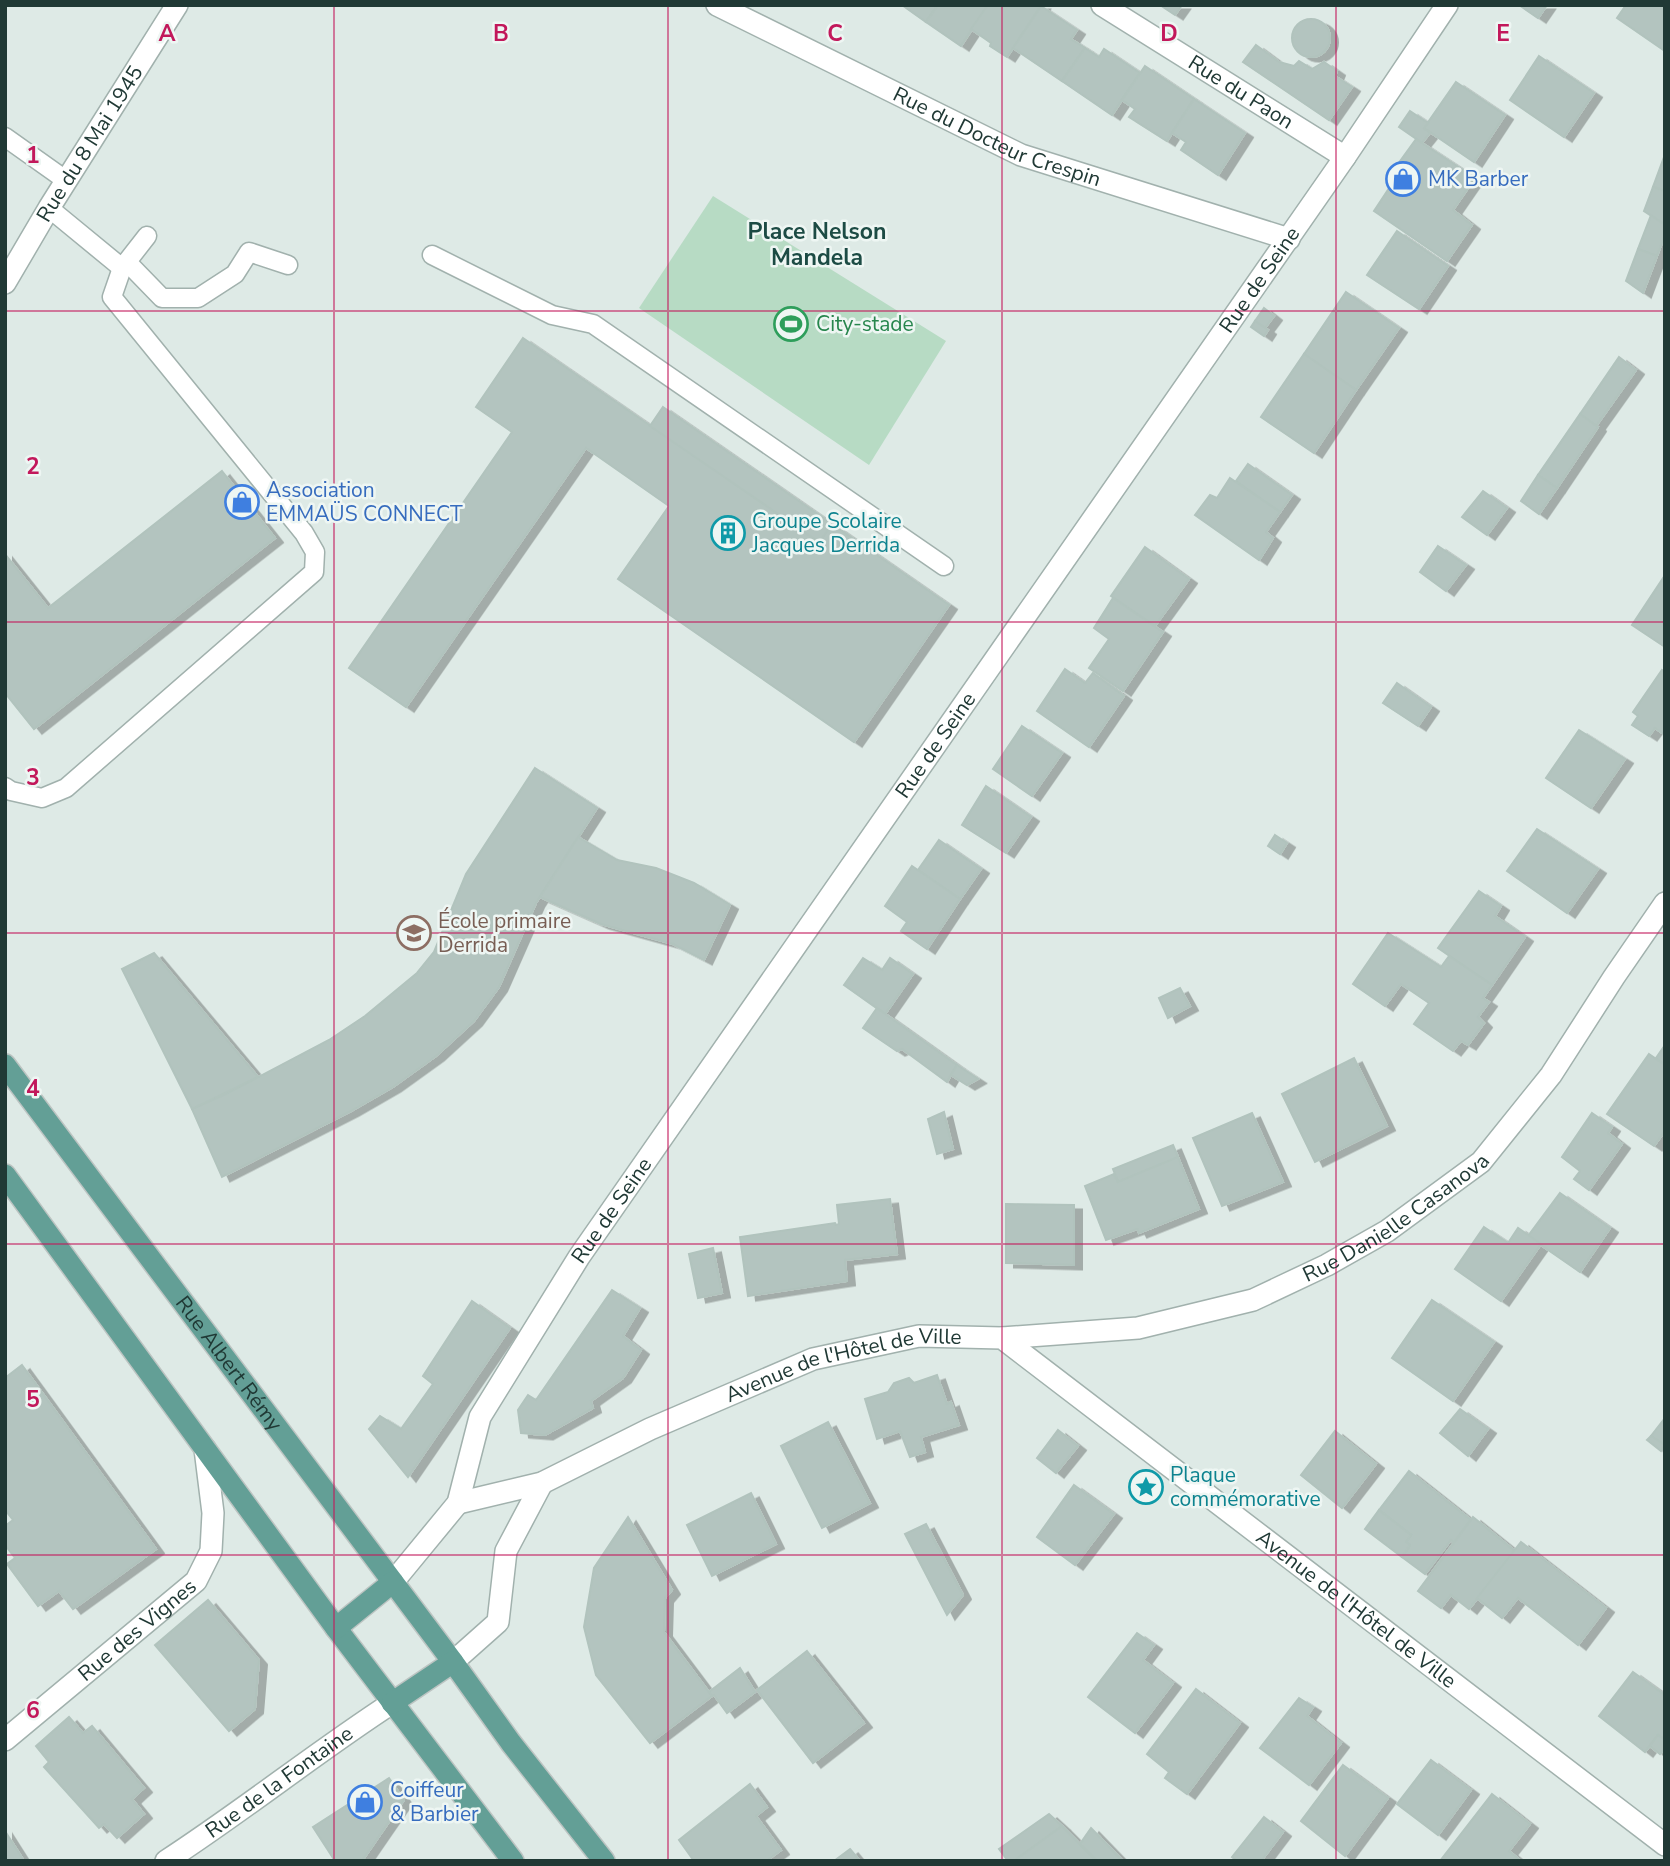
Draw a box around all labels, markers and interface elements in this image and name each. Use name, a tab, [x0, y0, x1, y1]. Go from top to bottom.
text: A	[158, 18, 176, 49]
text: B	[493, 18, 509, 49]
text: C	[827, 18, 843, 49]
text: D	[1160, 18, 1178, 49]
text: E	[1496, 18, 1510, 49]
street label: Rue du Paon	[1183, 48, 1299, 136]
street label: Rue du 8 Mai 1945	[33, 61, 149, 227]
street label: Rue du Docteur Crespin	[888, 80, 1104, 193]
shop icon: MK Barber	[1384, 160, 1422, 198]
place label: MK Barber	[1428, 165, 1529, 193]
district label: Place Nelson Mandela	[747, 216, 887, 273]
street label: Rue de Seine	[1213, 221, 1306, 338]
sports icon: City-stade	[772, 305, 810, 343]
place label: City-stade	[816, 310, 914, 338]
text: 2	[26, 451, 40, 482]
place label: Association EMMAÜS CONNECT	[266, 476, 463, 528]
shop icon: Association EMMAÜS CONNECT	[223, 483, 261, 521]
place label: Groupe Scolaire Jacques Derrida	[751, 507, 902, 559]
building icon: Groupe Scolaire Jacques Derrida	[709, 514, 747, 552]
street label: Rue de Seine	[889, 686, 982, 804]
text: 3	[26, 762, 40, 793]
place label: École primaire Derrida	[438, 907, 571, 959]
school or university icon: École primaire Derrida	[395, 914, 433, 952]
text: 4	[26, 1073, 40, 1104]
street label: Rue Danielle Casanova	[1298, 1148, 1496, 1288]
street label: Rue de Seine	[565, 1152, 658, 1269]
street label: Rue Albert Rémy	[169, 1290, 289, 1437]
street label: Avenue de l'Hôtel de Ville	[721, 1322, 962, 1409]
text: 5	[26, 1384, 40, 1415]
place label: Plaque commémorative	[1170, 1461, 1321, 1513]
place icon: Plaque commémorative	[1127, 1468, 1165, 1506]
street label: Avenue de l'Hôtel de Ville	[1250, 1523, 1462, 1695]
street label: Rue des Vignes	[72, 1572, 202, 1688]
text: 6	[26, 1695, 40, 1726]
street label: Rue de la Fontaine	[200, 1719, 358, 1844]
place label: Coiffeur & Barbier	[390, 1776, 479, 1828]
shop icon: Coiffeur & Barbier	[346, 1783, 384, 1821]

